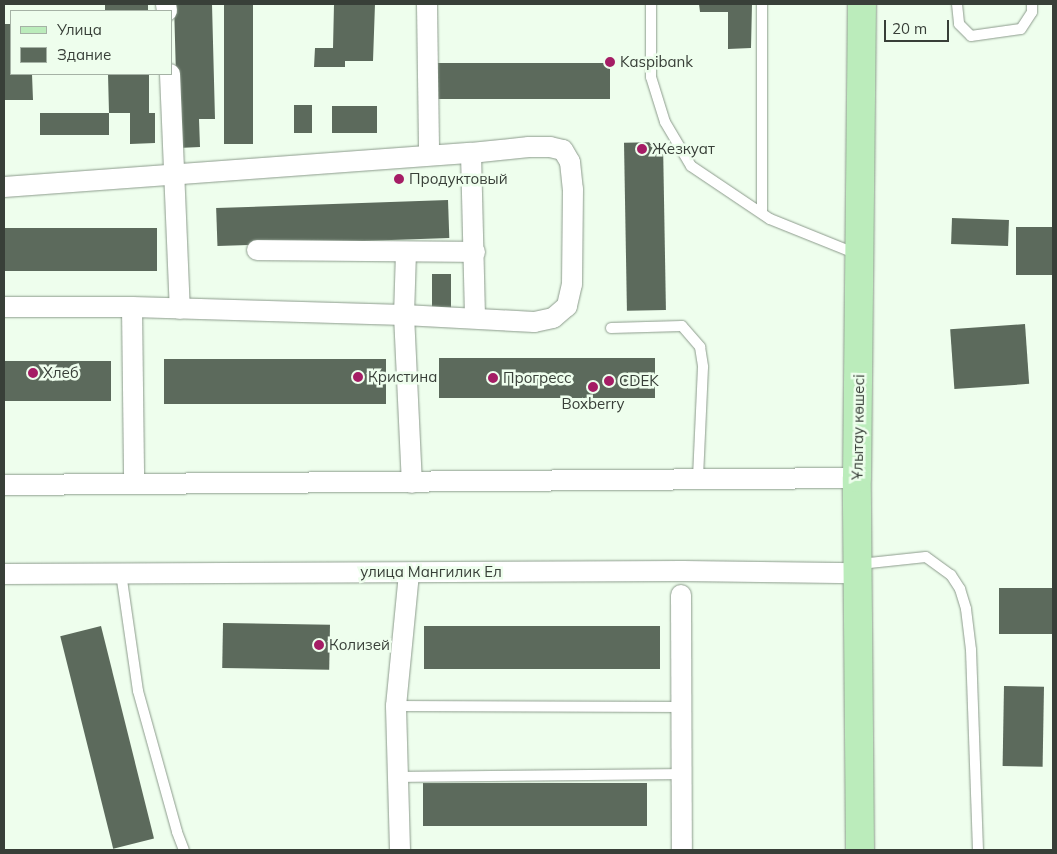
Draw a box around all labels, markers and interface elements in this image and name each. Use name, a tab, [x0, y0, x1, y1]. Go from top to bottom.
legend	[10, 10, 172, 75]
scale bar	[887, 10, 952, 42]
text: 20 m	[892, 19, 927, 38]
text: Улица	[57, 20, 102, 39]
text: Здание	[57, 45, 111, 64]
place label: Kaspibank	[620, 53, 693, 71]
marker: Kaspibank	[604, 56, 616, 68]
place label: Жезкуат	[652, 140, 715, 158]
marker: Жезкуат	[636, 143, 648, 155]
place label: Продуктовый	[409, 170, 508, 188]
marker: Продуктовый	[393, 173, 405, 185]
place label: Хлеб	[43, 364, 79, 382]
marker: Хлеб	[27, 367, 39, 379]
place label: Кристина	[368, 368, 437, 386]
place label: Прогресс	[503, 369, 572, 387]
marker: Кристина	[352, 371, 364, 383]
marker: Прогресс	[487, 372, 499, 384]
place label: CDEK	[619, 372, 659, 390]
street label: Ұлытау көшесі	[848, 374, 868, 480]
marker: CDEK	[603, 375, 615, 387]
marker: Boxberry	[587, 381, 599, 393]
place label: Boxberry	[561, 395, 625, 413]
street label: улица Мангилик Ел	[360, 563, 502, 581]
place label: Колизей	[329, 636, 390, 654]
marker: Колизей	[313, 639, 325, 651]

